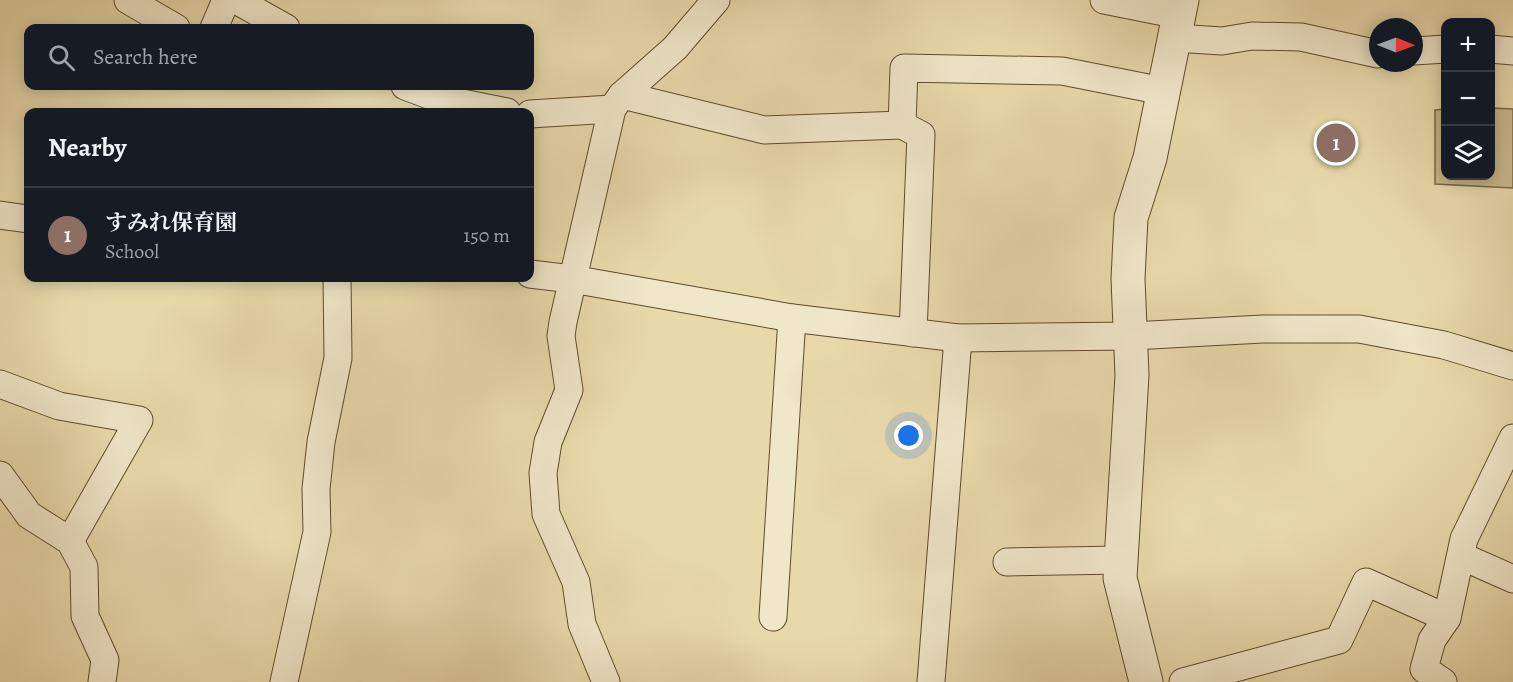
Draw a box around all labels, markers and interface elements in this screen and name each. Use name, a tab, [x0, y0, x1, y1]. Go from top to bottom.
north arrow	[1369, 18, 1423, 72]
map controls	[1441, 18, 1495, 180]
button: +	[1441, 18, 1495, 72]
search box	[24, 24, 534, 90]
icon: search	[45, 41, 78, 74]
text: Search here	[93, 42, 198, 72]
button: −	[1441, 72, 1495, 126]
pin: 1	[1316, 120, 1356, 166]
button: layers	[1441, 126, 1495, 180]
text: Nearby	[48, 130, 127, 165]
text: すみれ保育園	[105, 208, 237, 238]
text: 1	[64, 222, 71, 249]
text: 150 m	[463, 222, 510, 249]
text: School	[105, 238, 159, 265]
your location	[894, 421, 923, 450]

